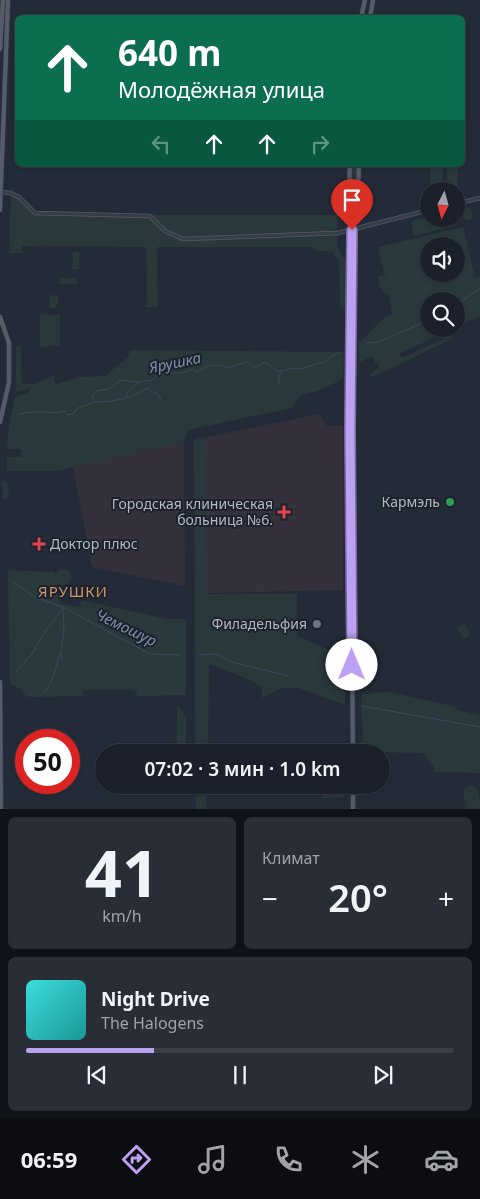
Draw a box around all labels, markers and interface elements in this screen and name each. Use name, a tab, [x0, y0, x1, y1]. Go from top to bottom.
text: 640 m	[118, 29, 221, 76]
icon: ahead	[35, 35, 100, 100]
text: Молодёжная улица	[118, 74, 325, 104]
icon: left	[147, 130, 175, 158]
icon: ahead	[200, 130, 228, 158]
icon: ahead	[253, 130, 281, 158]
icon: right	[306, 130, 334, 158]
pin	[331, 179, 373, 230]
north arrow	[420, 182, 465, 228]
map controls	[420, 182, 465, 337]
icon: arrive	[338, 186, 366, 214]
button: sound	[420, 237, 465, 282]
button: search	[420, 292, 465, 337]
water label: Ярушка	[146, 347, 203, 377]
place label: Кармэль	[382, 492, 440, 511]
place label: Городская клиническая больница №6.	[112, 494, 273, 529]
marker: Кармэль	[444, 496, 456, 508]
marker: Городская клиническая больница №6.	[277, 505, 291, 519]
place label: Доктор плюс	[50, 534, 138, 553]
marker: Доктор плюс	[32, 537, 46, 551]
district label: ЯРУШКИ	[38, 581, 108, 601]
water label: Чемошур	[93, 604, 160, 650]
place label: Филадельфия	[212, 614, 307, 633]
marker: Филадельфия	[311, 618, 323, 630]
position arrow	[325, 638, 377, 690]
speed limit sign: 50	[15, 729, 80, 794]
text: 07:02 · 3 мин · 1.0 km	[144, 756, 341, 782]
text: 41	[85, 828, 159, 916]
text: Климат	[262, 847, 320, 869]
text: 20°	[328, 871, 388, 923]
text: −	[262, 879, 278, 917]
text: +	[438, 879, 454, 917]
text: km/h	[102, 905, 142, 927]
text: Night Drive	[101, 986, 210, 1012]
text: The Halogens	[101, 1012, 204, 1034]
icon: previous	[83, 1061, 111, 1089]
icon: pause	[226, 1061, 254, 1089]
icon: next	[369, 1061, 397, 1089]
icon: directions	[119, 1142, 154, 1177]
icon: music	[195, 1142, 230, 1177]
icon: phone	[271, 1142, 306, 1177]
icon: climate	[348, 1142, 383, 1177]
icon: car	[424, 1142, 459, 1177]
text: 06:59	[21, 1144, 77, 1174]

